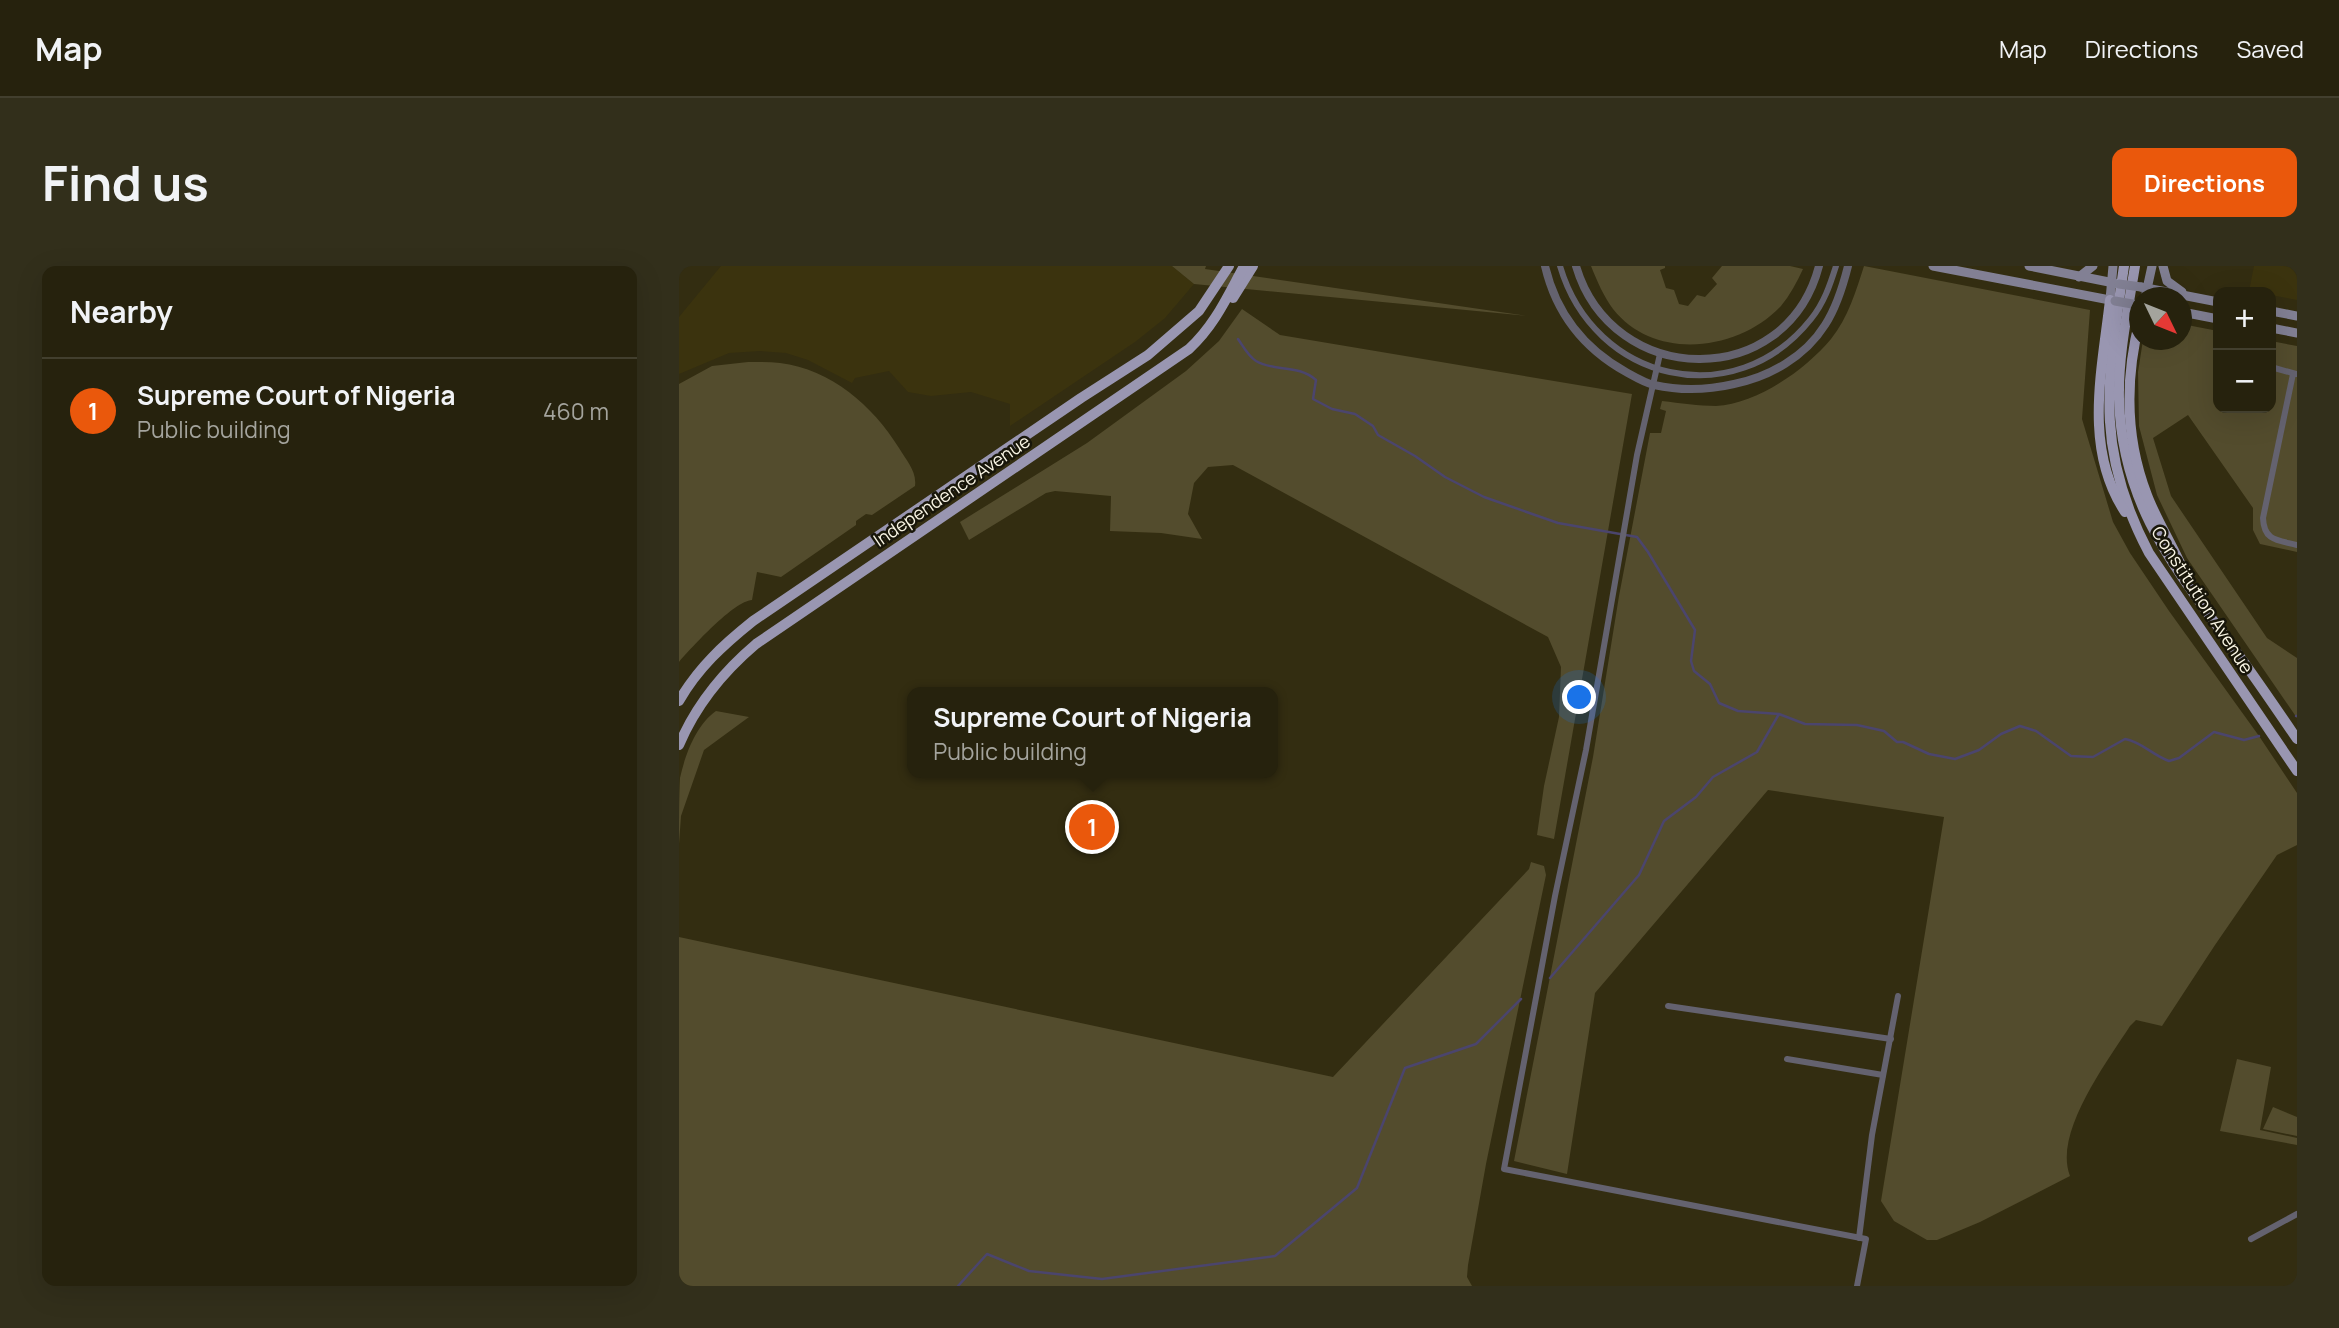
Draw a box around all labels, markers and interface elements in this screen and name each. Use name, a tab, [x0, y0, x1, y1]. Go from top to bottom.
text: Map	[35, 26, 103, 71]
text: Map	[1999, 32, 2047, 65]
text: Directions	[2085, 32, 2198, 65]
text: Saved	[2236, 32, 2304, 65]
button: Directions	[2112, 148, 2297, 217]
text: Find us	[42, 149, 209, 216]
north arrow	[2129, 287, 2192, 350]
map controls	[2213, 287, 2276, 413]
button: +	[2213, 287, 2276, 350]
text: Nearby	[70, 291, 173, 332]
button: −	[2213, 350, 2276, 413]
text: Supreme Court of Nigeria	[137, 377, 456, 413]
text: 1	[88, 395, 98, 427]
text: 460 m	[543, 395, 609, 427]
text: Public building	[137, 413, 291, 445]
street label: Independence Avenue	[868, 429, 1035, 552]
street label: Constitution Avenue	[2146, 521, 2259, 678]
your location	[1562, 680, 1596, 714]
popup	[907, 687, 1278, 778]
text: Supreme Court of Nigeria	[933, 699, 1252, 735]
text: Public building	[933, 735, 1087, 767]
pin: 1	[1069, 801, 1115, 853]

